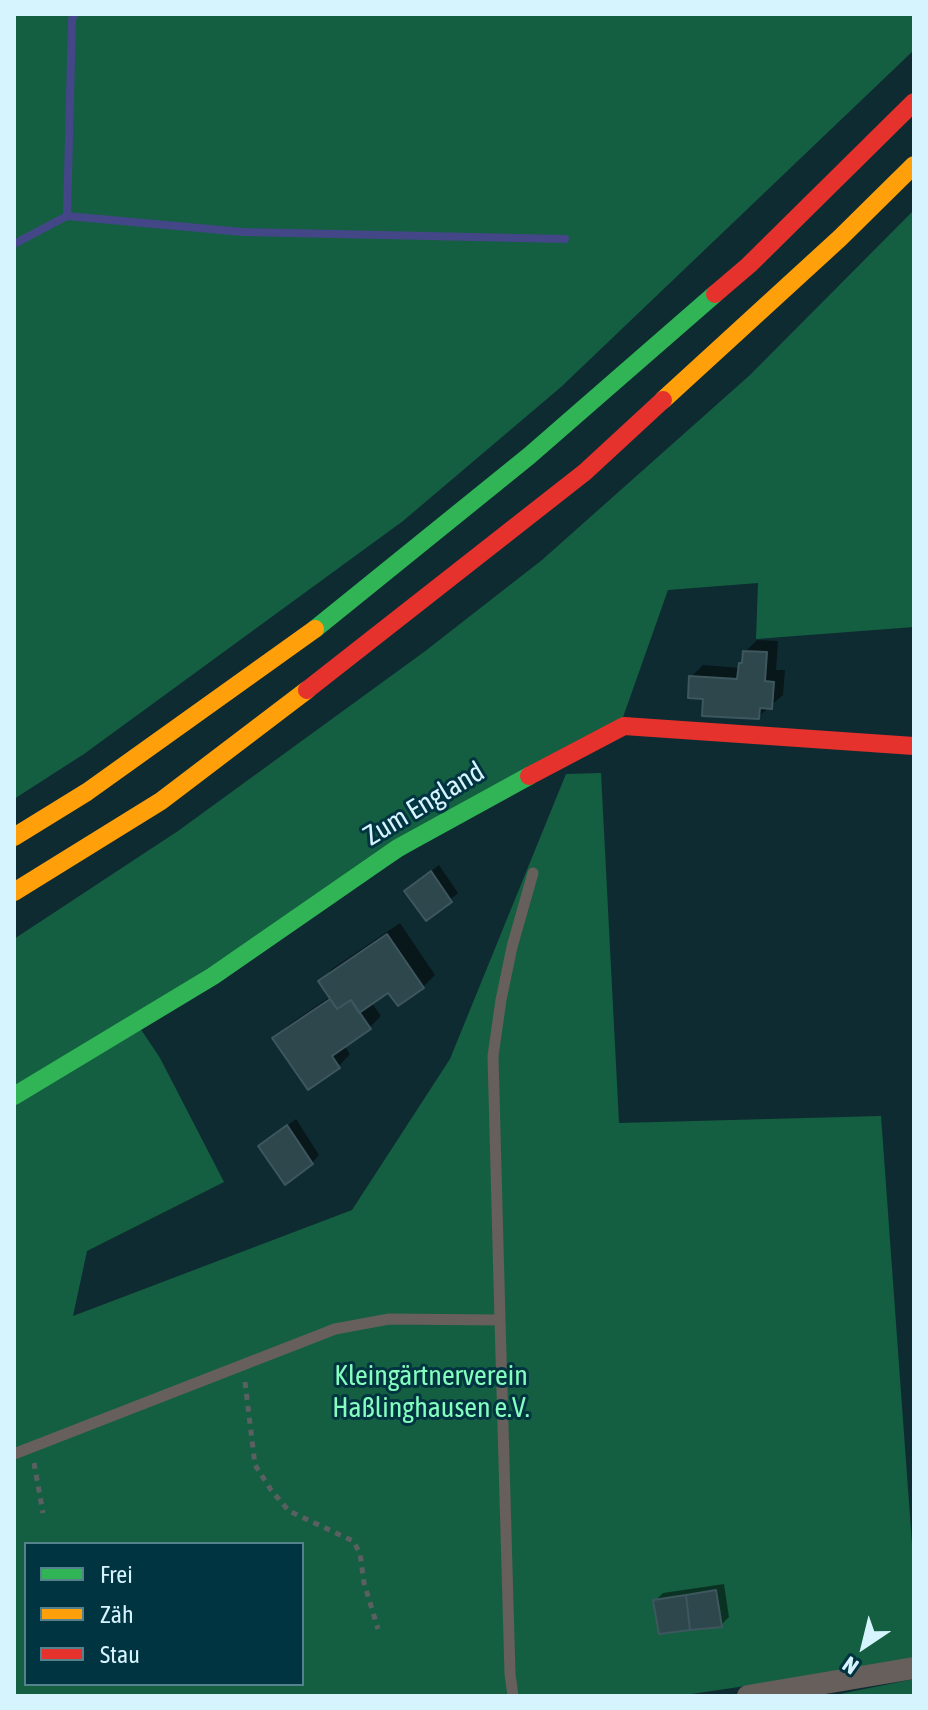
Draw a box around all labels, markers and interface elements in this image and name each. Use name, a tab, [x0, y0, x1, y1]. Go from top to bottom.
street label: Zum England	[358, 755, 490, 853]
park label: Kleingärtnerverein Haßlinghausen e.V.	[332, 1359, 530, 1425]
legend	[24, 1542, 304, 1686]
text: Frei	[100, 1561, 133, 1588]
text: Zäh	[100, 1601, 134, 1628]
north arrow	[824, 1606, 904, 1686]
text: Stau	[100, 1641, 140, 1668]
text: N	[837, 1651, 863, 1680]

